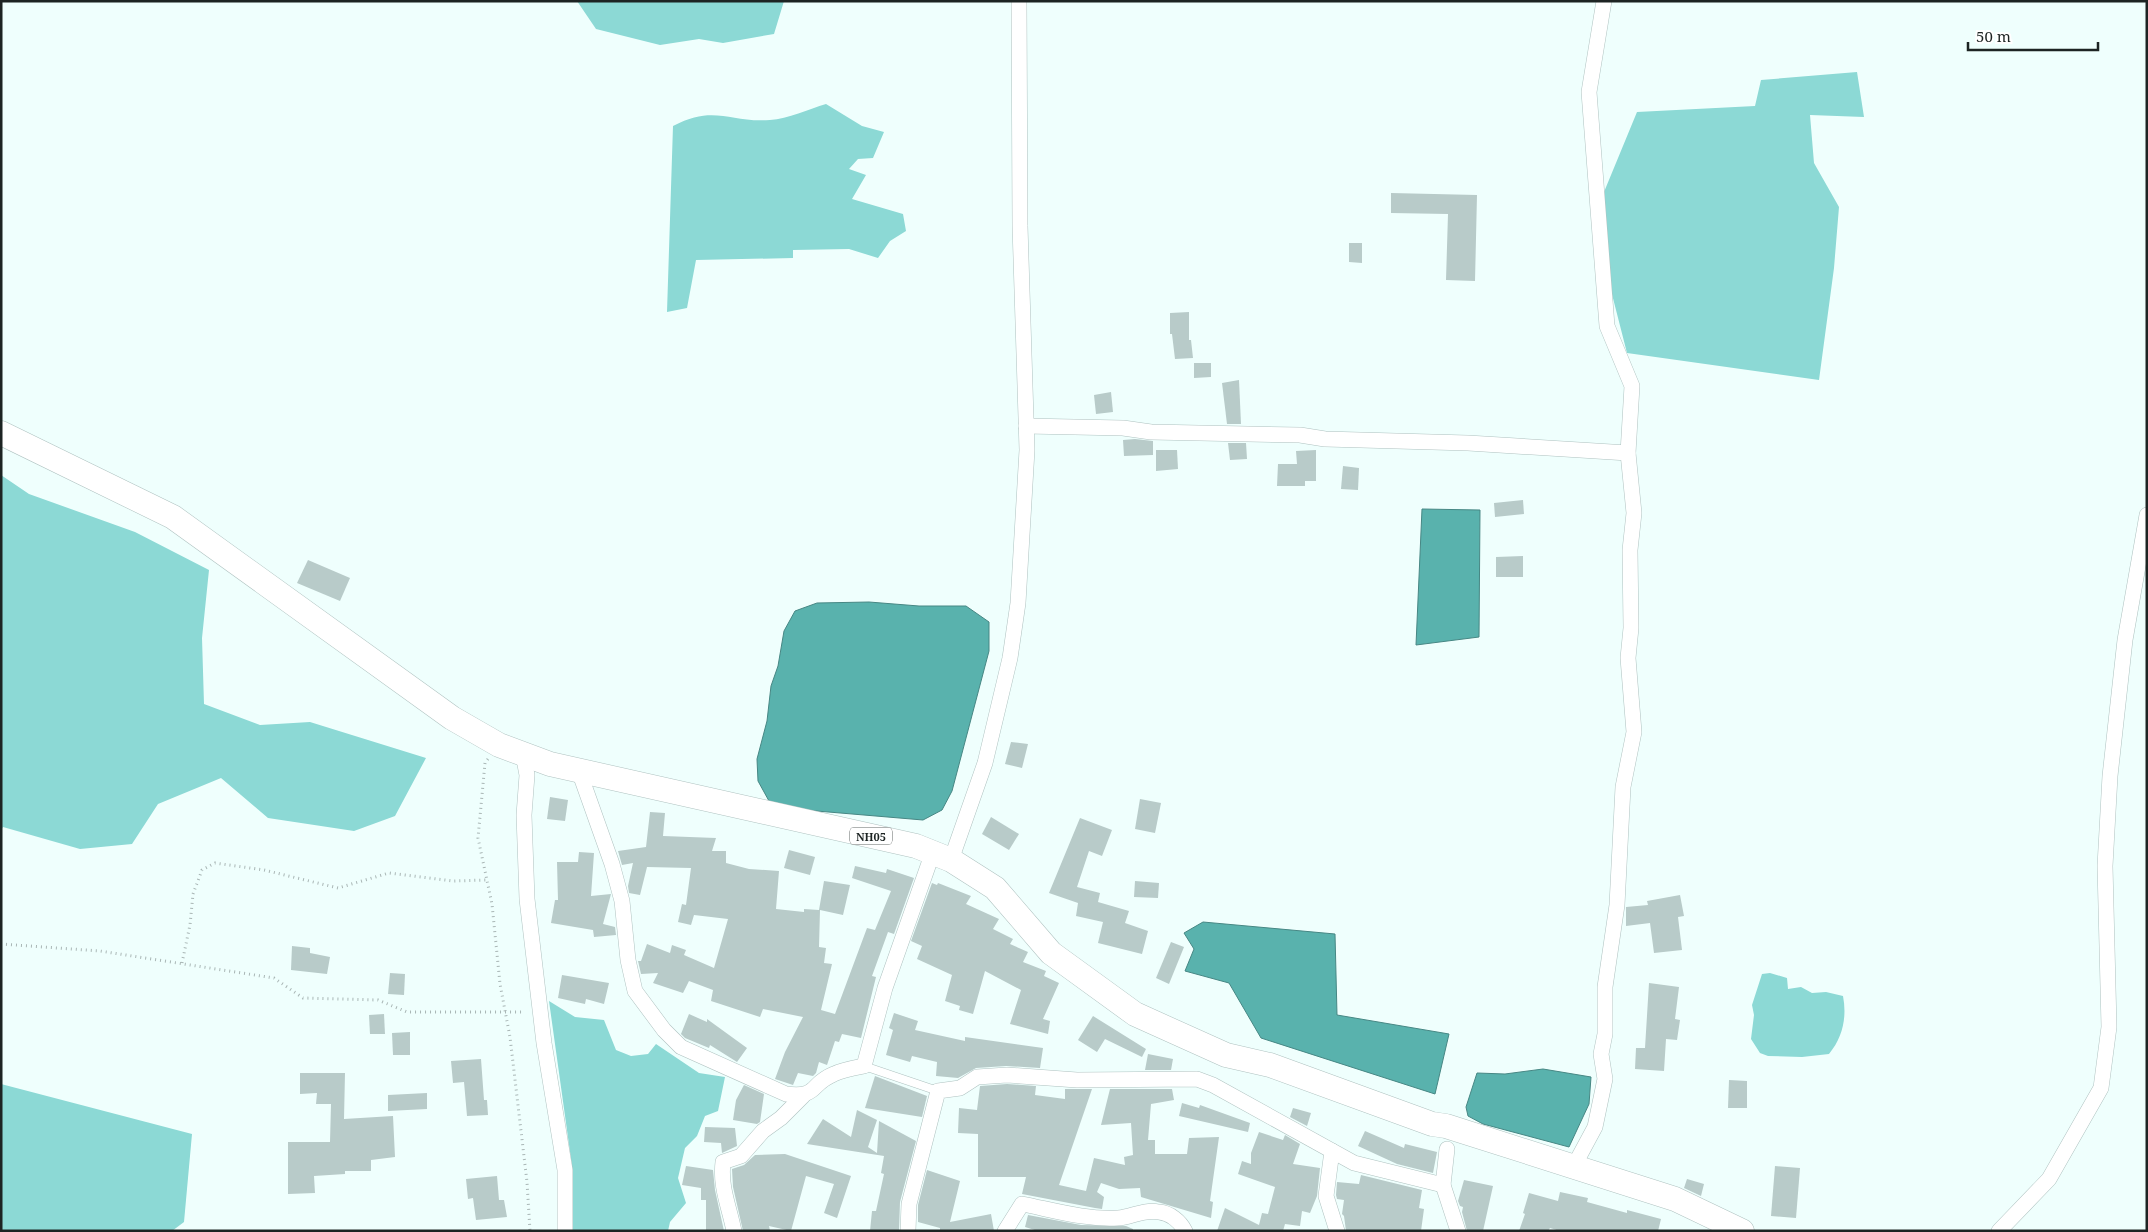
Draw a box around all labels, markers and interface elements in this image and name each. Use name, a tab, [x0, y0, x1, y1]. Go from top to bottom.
scale bar	[1968, 20, 2098, 52]
text: 50 m	[1976, 26, 2011, 46]
road number: NH05	[850, 828, 892, 844]

